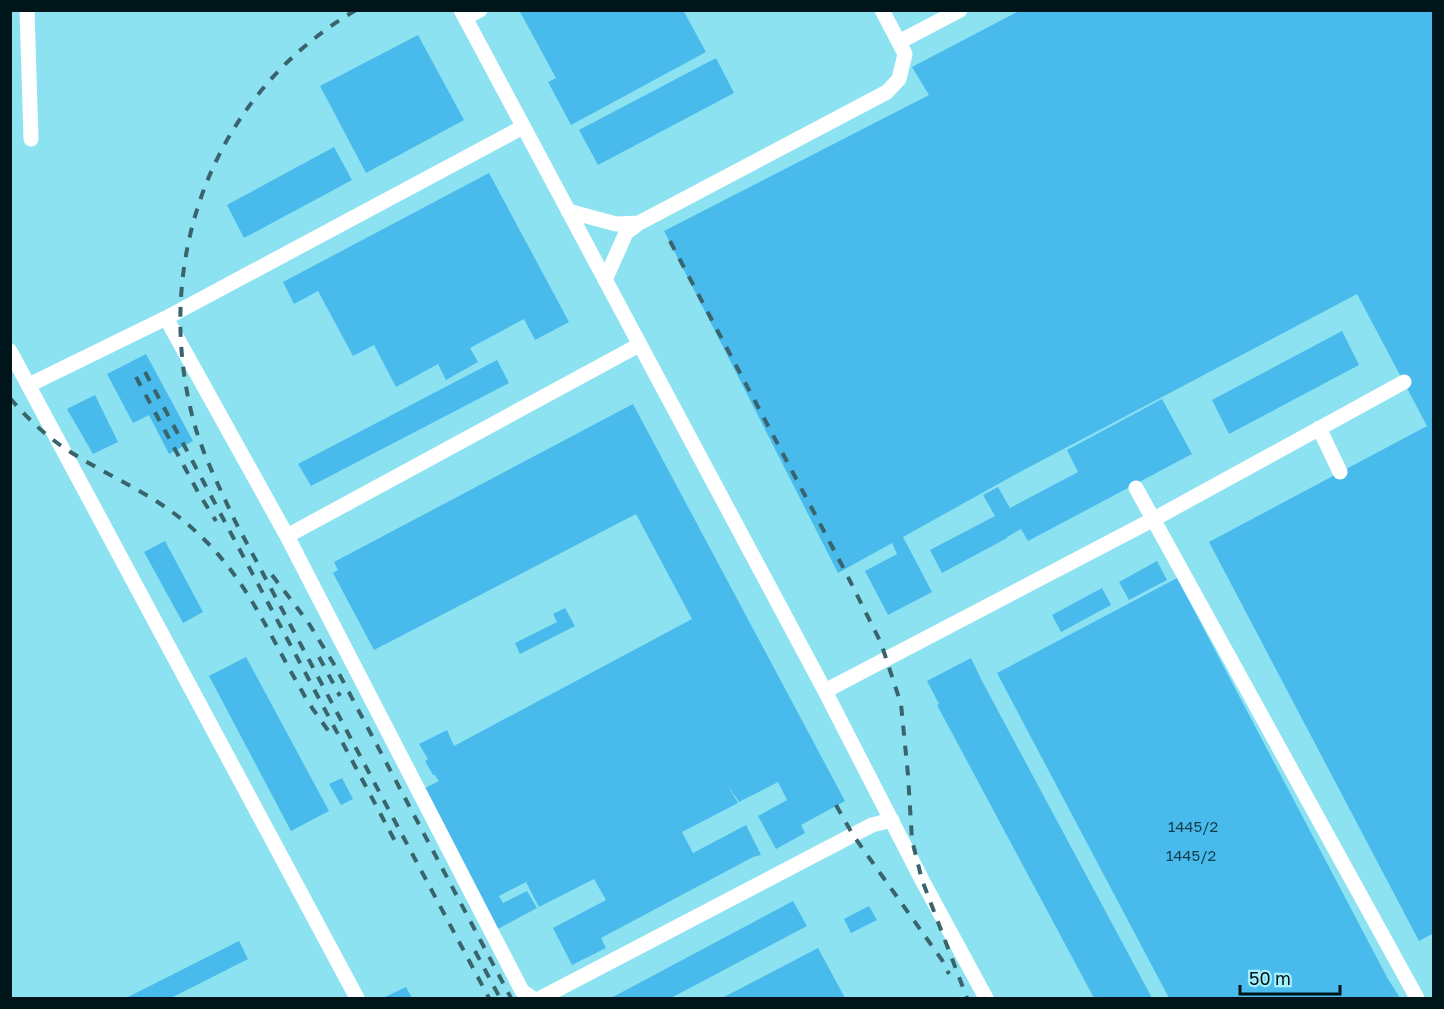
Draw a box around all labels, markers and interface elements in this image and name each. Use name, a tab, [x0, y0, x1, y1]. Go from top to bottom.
house number: 1445/2	[1168, 817, 1218, 835]
house number: 1445/2	[1166, 846, 1216, 864]
scale bar	[1240, 958, 1340, 996]
text: 50 m	[1249, 967, 1291, 989]

